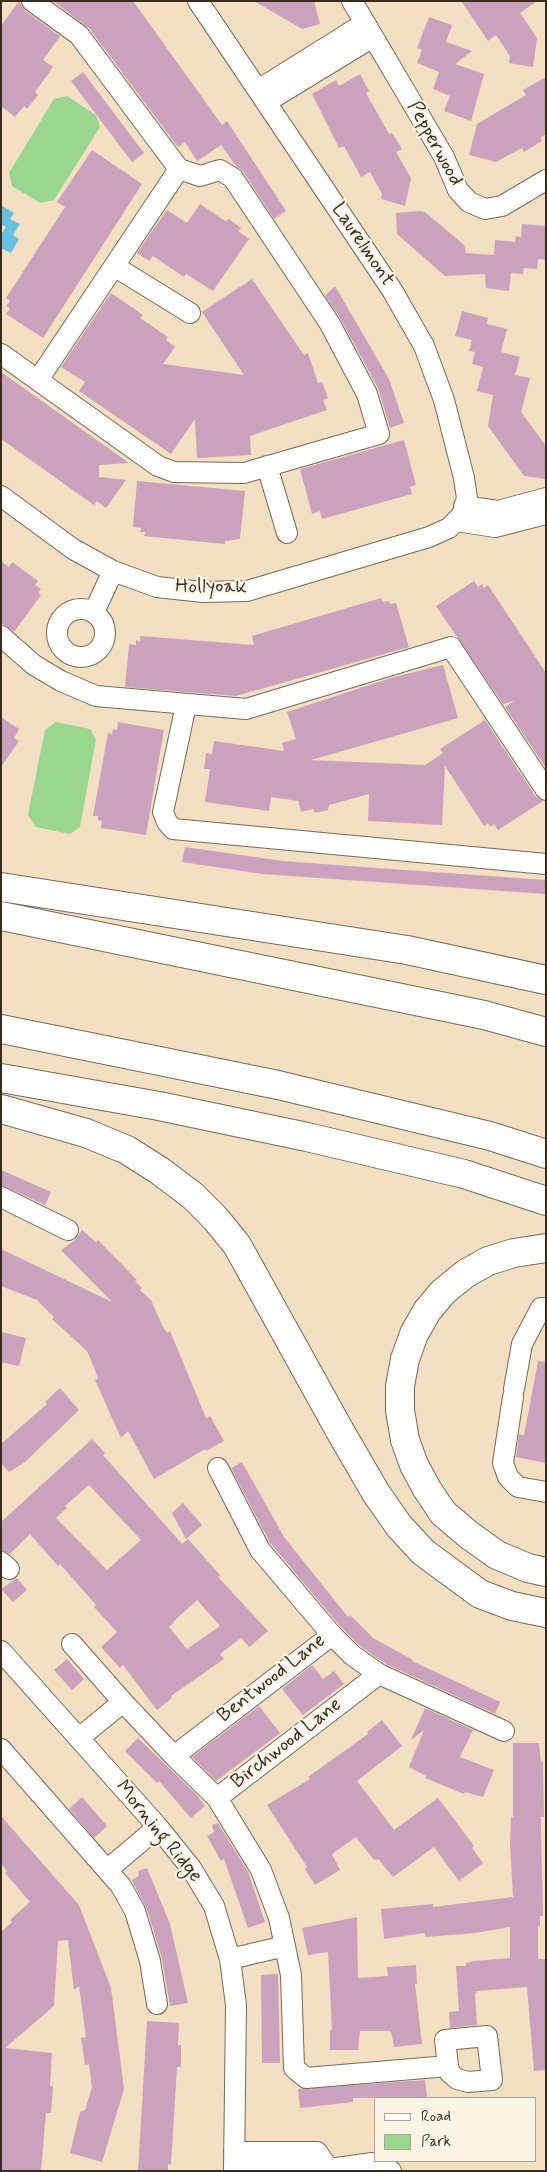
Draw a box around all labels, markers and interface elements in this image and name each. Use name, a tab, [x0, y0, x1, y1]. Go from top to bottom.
street label: Pepperwood	[401, 97, 467, 191]
street label: Laurelmont	[325, 199, 399, 291]
street label: Hollyoak	[175, 576, 247, 600]
street label: Bentwood Lane	[213, 1629, 331, 1729]
street label: Birchwood Lane	[227, 1693, 347, 1795]
street label: Morning Ridge	[109, 1776, 207, 1888]
legend	[374, 2097, 537, 2162]
text: Road	[421, 2107, 451, 2127]
text: Park	[421, 2132, 451, 2152]

